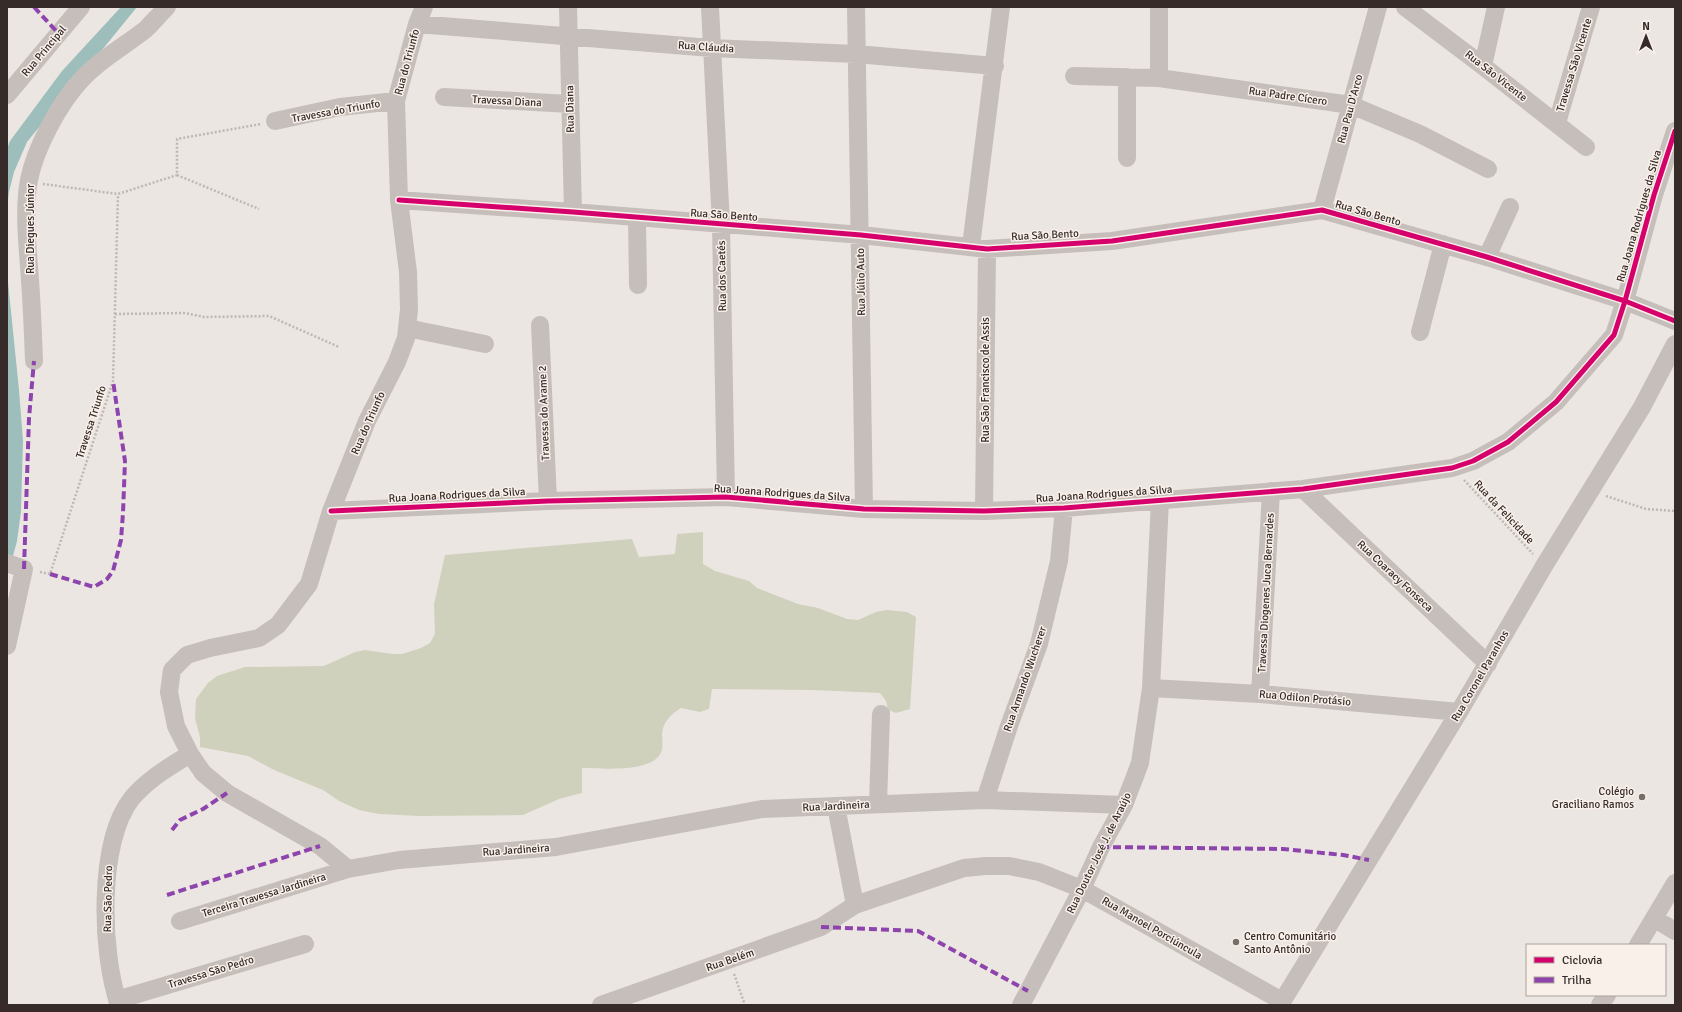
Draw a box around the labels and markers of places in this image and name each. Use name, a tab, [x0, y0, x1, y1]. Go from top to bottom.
place label: Colégio Graciliano Ramos	[1552, 785, 1634, 811]
marker: Colégio Graciliano Ramos	[1637, 792, 1647, 802]
place label: Centro Comunitário Santo Antônio	[1244, 930, 1337, 956]
marker: Centro Comunitário Santo Antônio	[1231, 937, 1241, 947]

